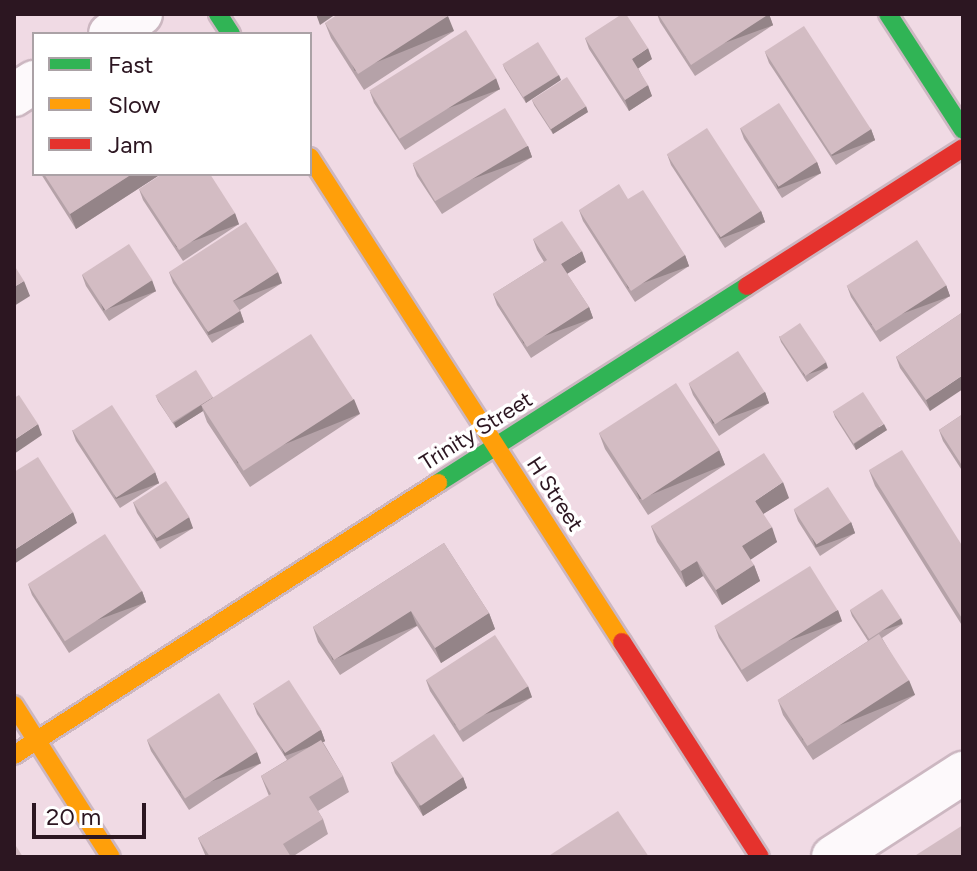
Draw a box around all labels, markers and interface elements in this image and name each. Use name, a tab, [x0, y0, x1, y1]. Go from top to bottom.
legend	[32, 32, 312, 176]
text: Fast	[108, 50, 153, 79]
text: Slow	[108, 90, 160, 119]
text: Jam	[108, 130, 153, 159]
street label: Trinity Street	[415, 386, 537, 476]
street label: H Street	[521, 452, 589, 536]
scale bar	[36, 787, 150, 837]
text: 20 m	[46, 802, 101, 831]

